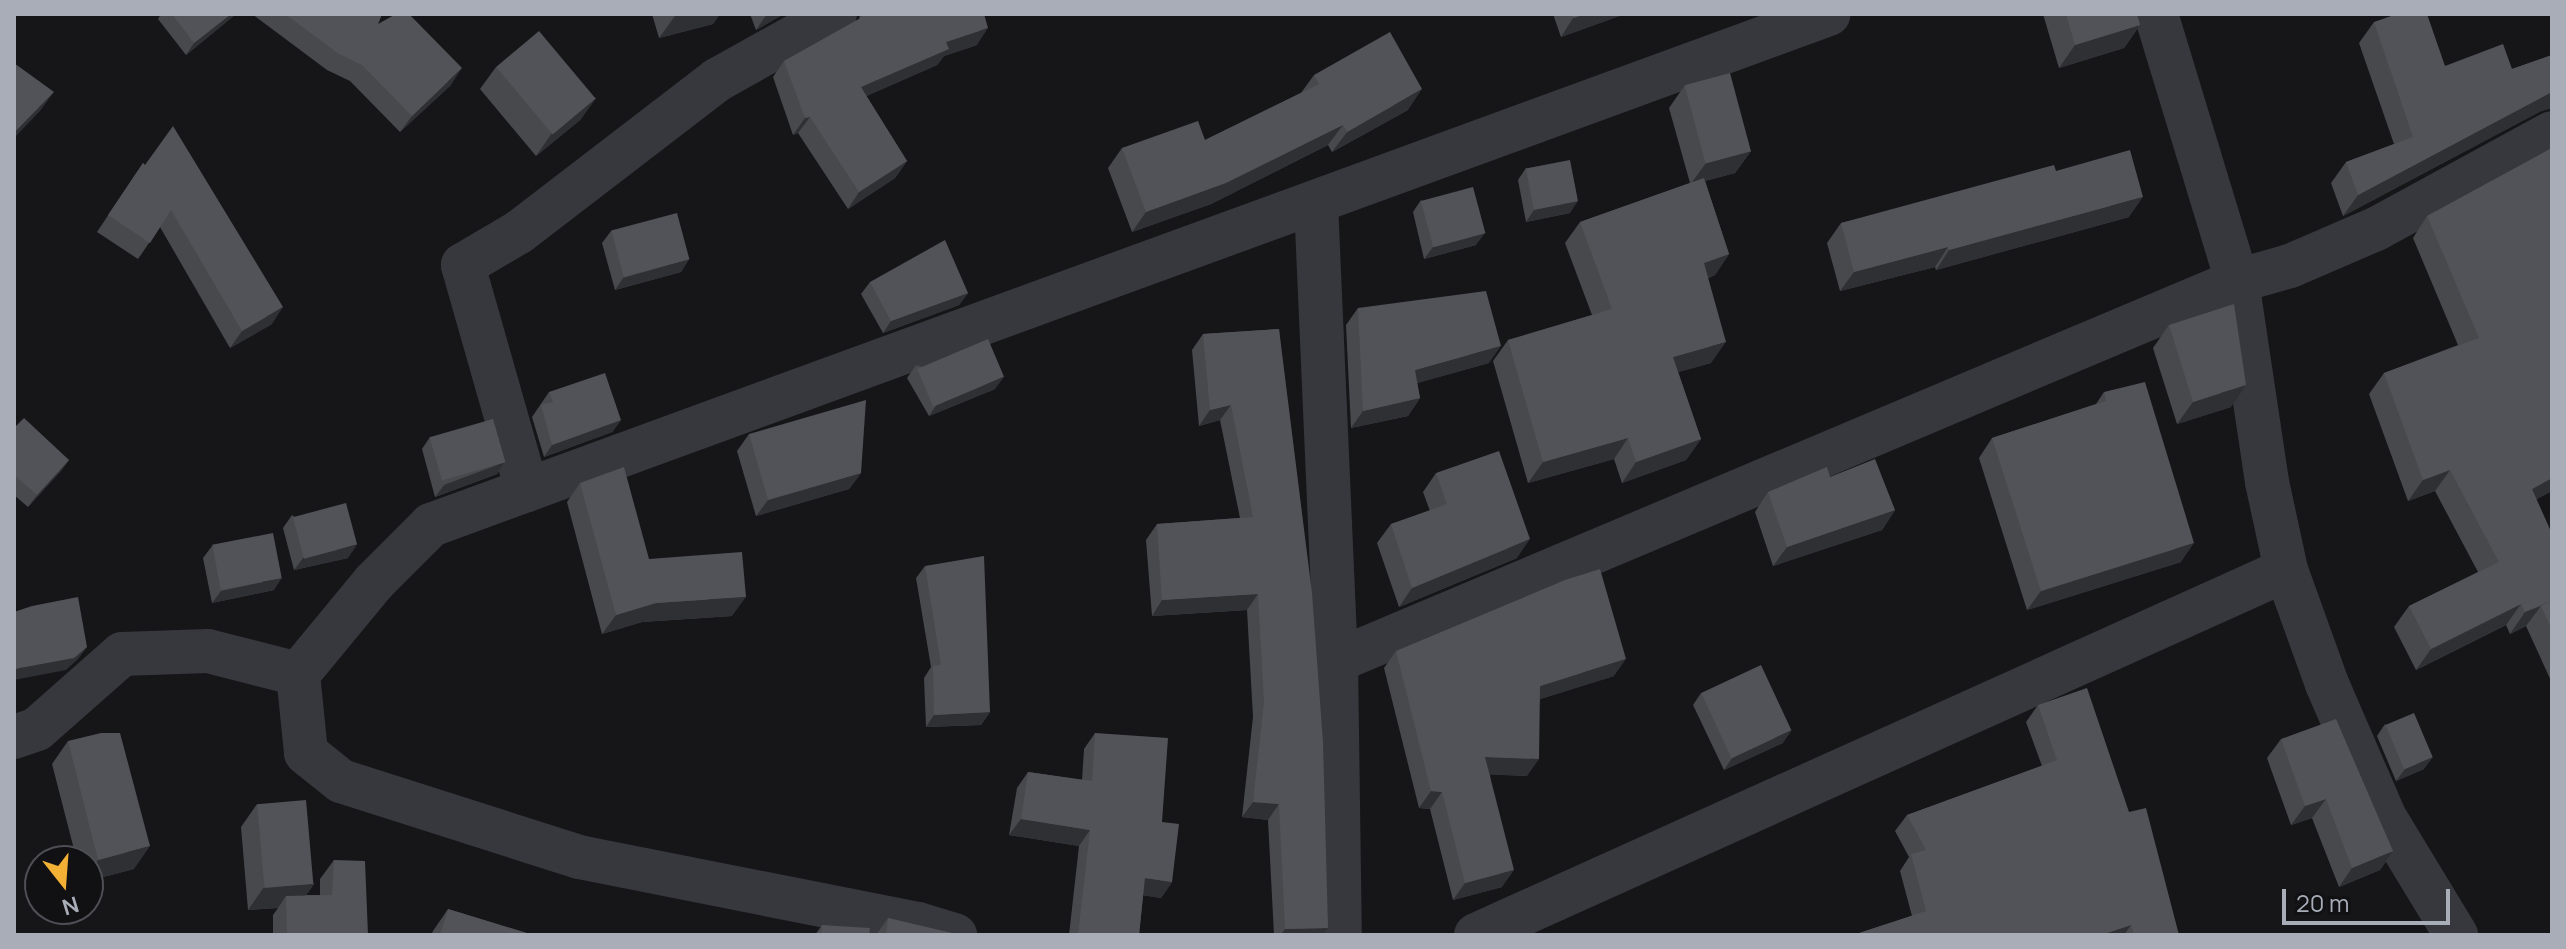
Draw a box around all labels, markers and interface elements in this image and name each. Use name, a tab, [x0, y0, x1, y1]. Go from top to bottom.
north arrow	[24, 845, 104, 925]
scale bar	[2286, 873, 2454, 923]
text: 20 m	[2296, 886, 2349, 919]
text: N	[59, 889, 82, 923]

